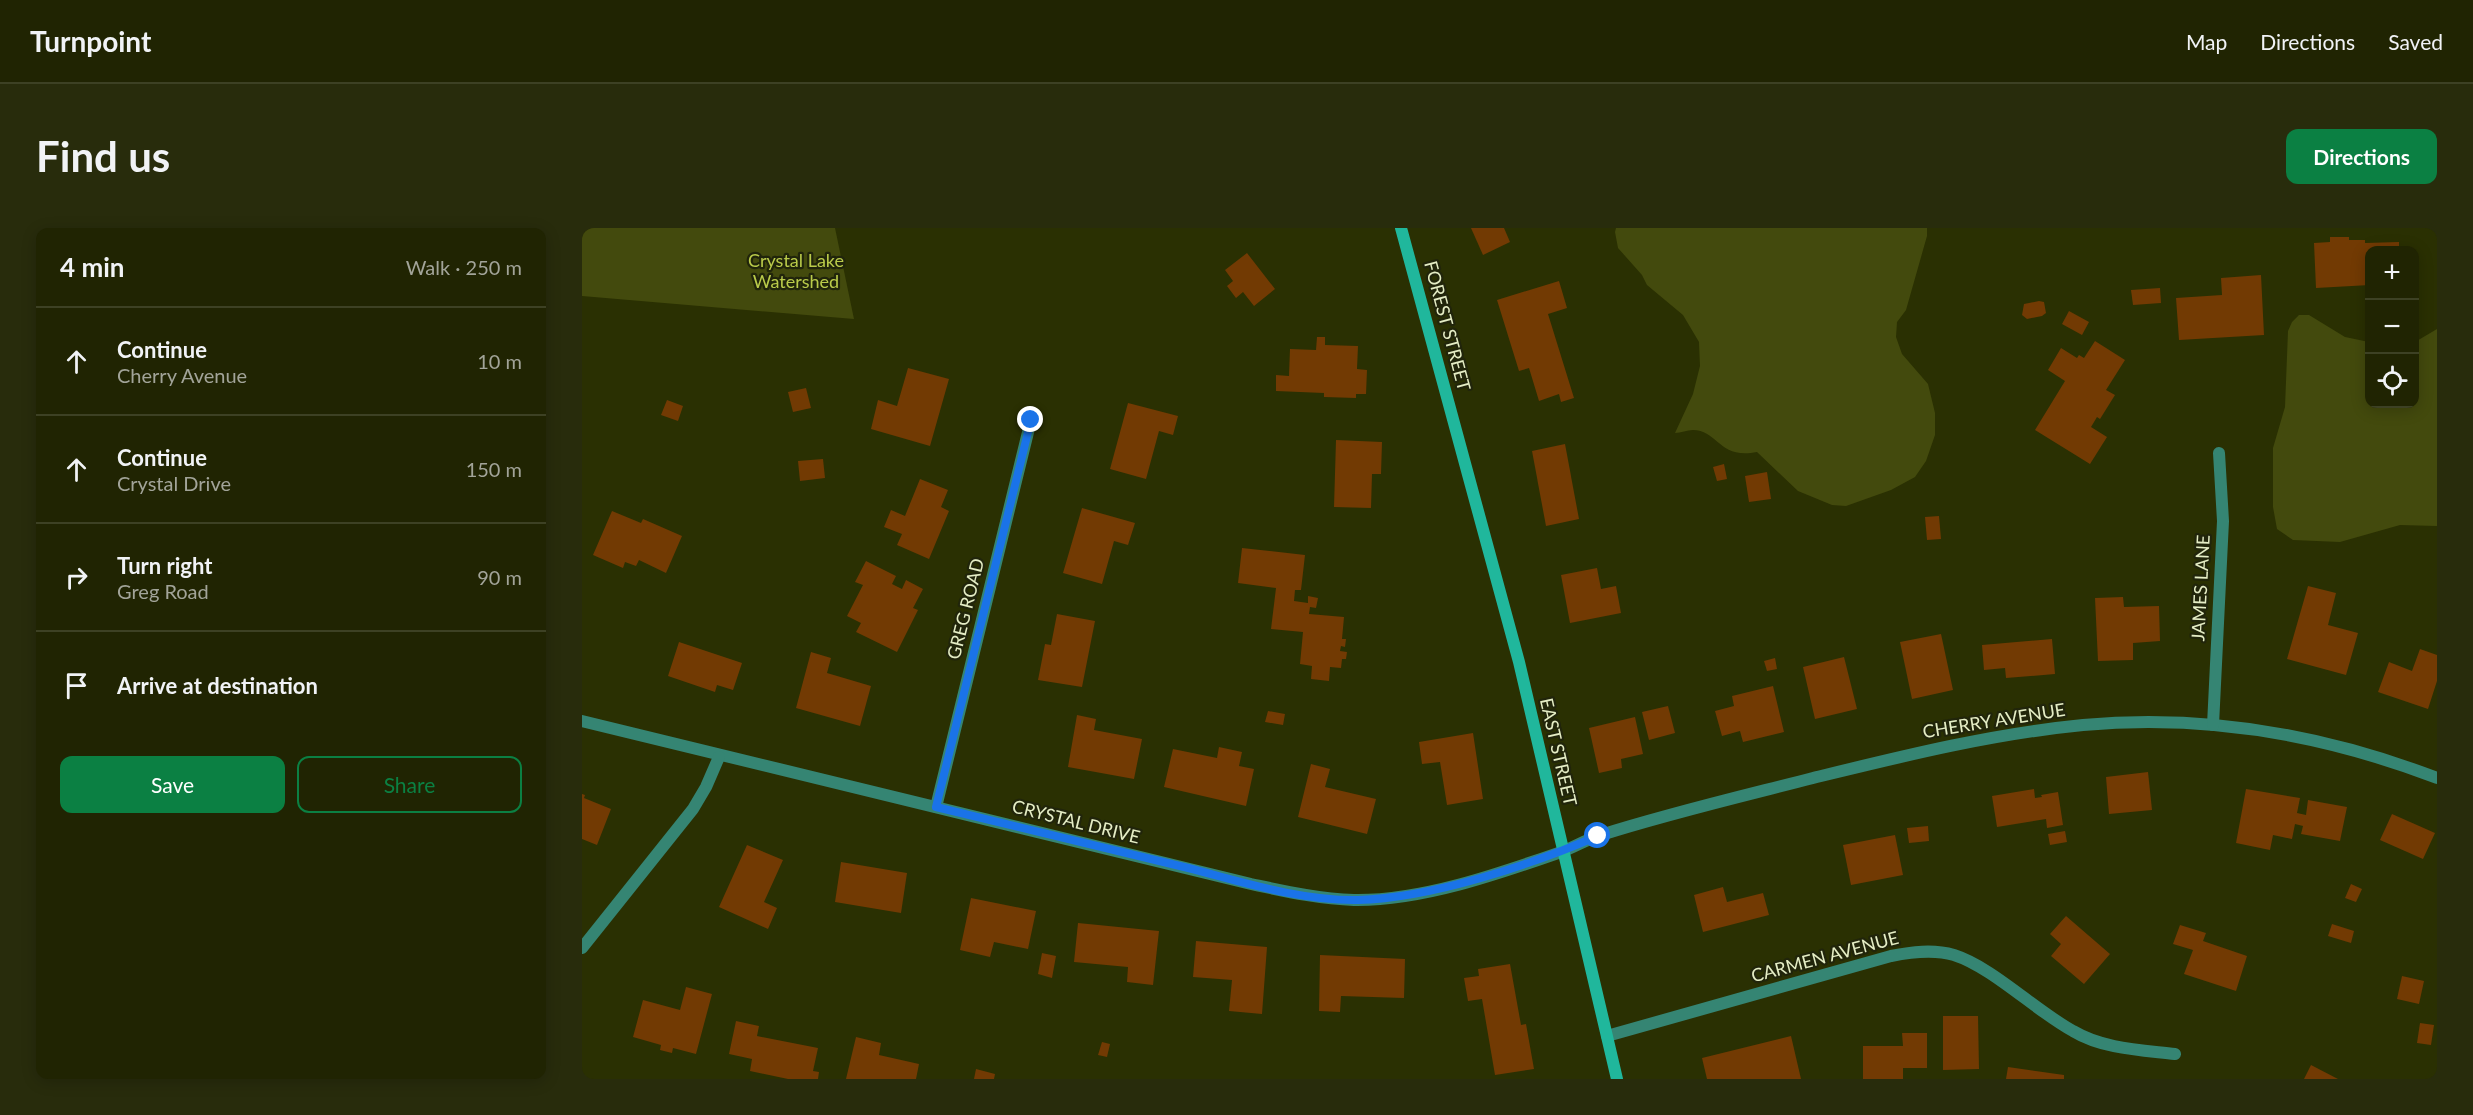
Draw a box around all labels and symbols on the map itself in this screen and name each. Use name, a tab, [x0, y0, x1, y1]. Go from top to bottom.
park label: Crystal Lake Watershed	[748, 249, 844, 292]
street label: FOREST STREET	[1420, 258, 1476, 394]
route end	[1017, 406, 1043, 432]
street label: JAMES LANE	[2186, 534, 2214, 642]
street label: GREG ROAD	[942, 556, 988, 662]
street label: EAST STREET	[1536, 696, 1582, 808]
street label: CHERRY AVENUE	[1921, 698, 2067, 742]
street label: CRYSTAL DRIVE	[1010, 795, 1142, 848]
route start	[1584, 822, 1610, 848]
street label: CARMEN AVENUE	[1749, 926, 1901, 986]

